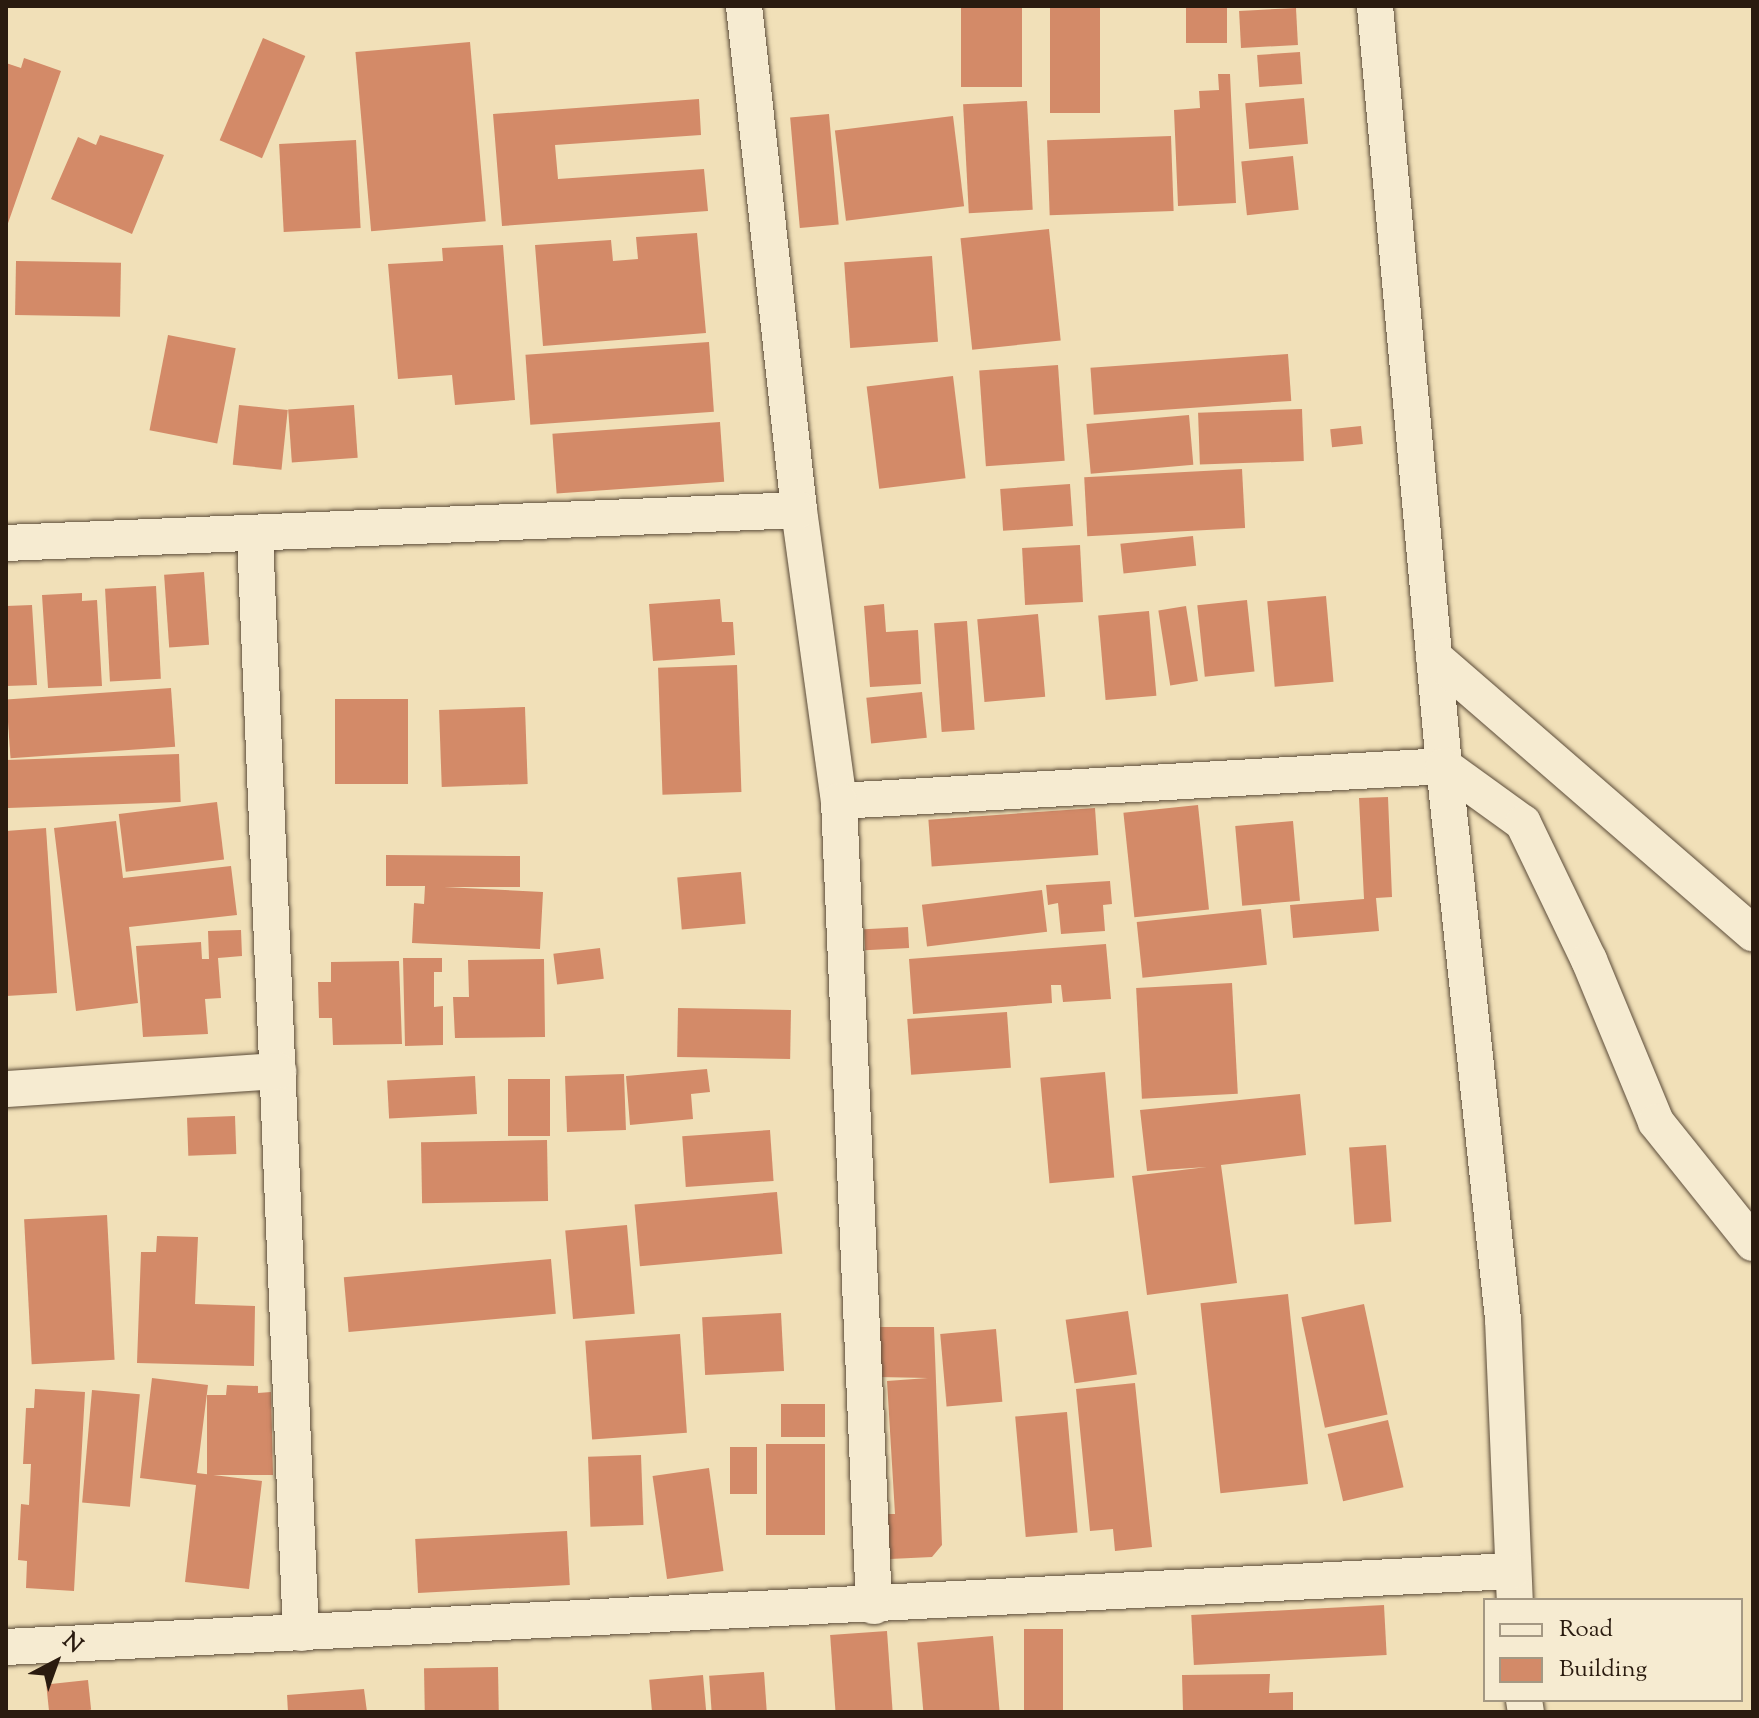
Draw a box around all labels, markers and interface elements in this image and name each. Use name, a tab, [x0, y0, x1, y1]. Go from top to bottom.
legend	[1483, 1598, 1743, 1702]
text: Road	[1559, 1613, 1613, 1647]
north arrow	[16, 1622, 96, 1702]
text: N	[55, 1626, 89, 1662]
text: Building	[1559, 1653, 1647, 1687]

